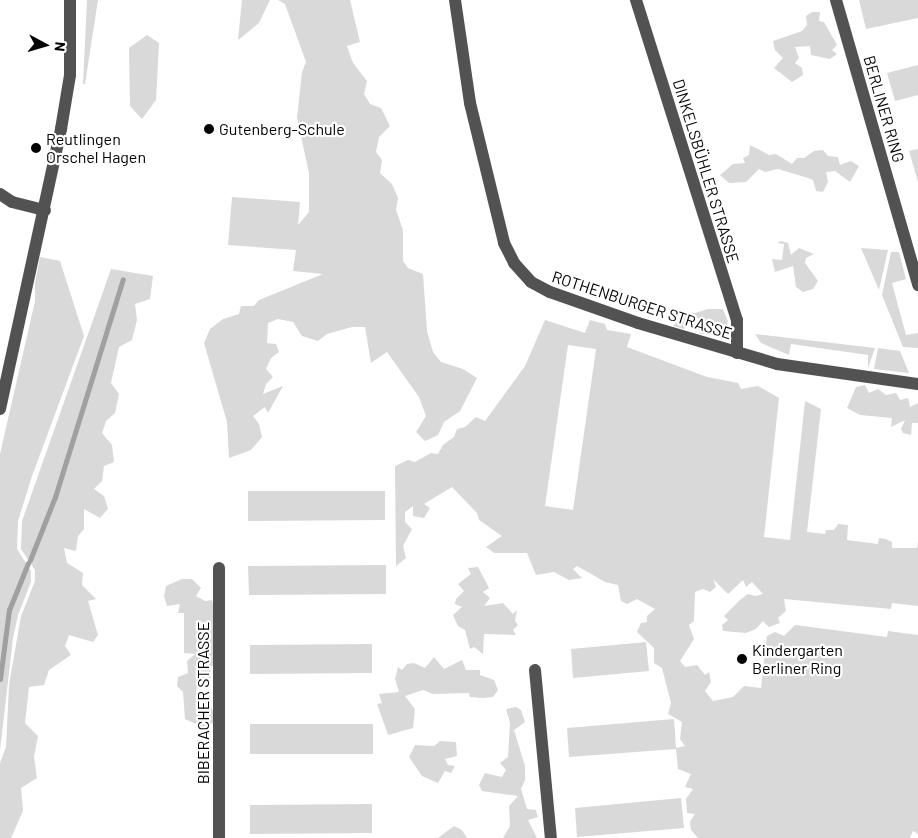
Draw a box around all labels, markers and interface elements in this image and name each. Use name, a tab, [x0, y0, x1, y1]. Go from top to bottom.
north arrow	[20, 20, 70, 70]
text: N	[51, 41, 69, 52]
street label: BERLINER RING	[860, 53, 908, 165]
street label: DINKELSBÜHLER STRASSE	[669, 77, 743, 265]
place label: Gutenberg-Schule	[219, 119, 345, 139]
marker: Gutenberg-Schule	[203, 123, 215, 135]
place label: Reutlingen Orschel Hagen	[46, 129, 146, 167]
marker: Reutlingen Orschel Hagen	[30, 142, 42, 154]
street label: ROTHENBURGER STRASSE	[550, 267, 734, 343]
street label: BIBERACHER STRASSE	[193, 622, 213, 784]
place label: Kindergarten Berliner Ring	[752, 640, 843, 678]
marker: Kindergarten Berliner Ring	[736, 653, 748, 665]

